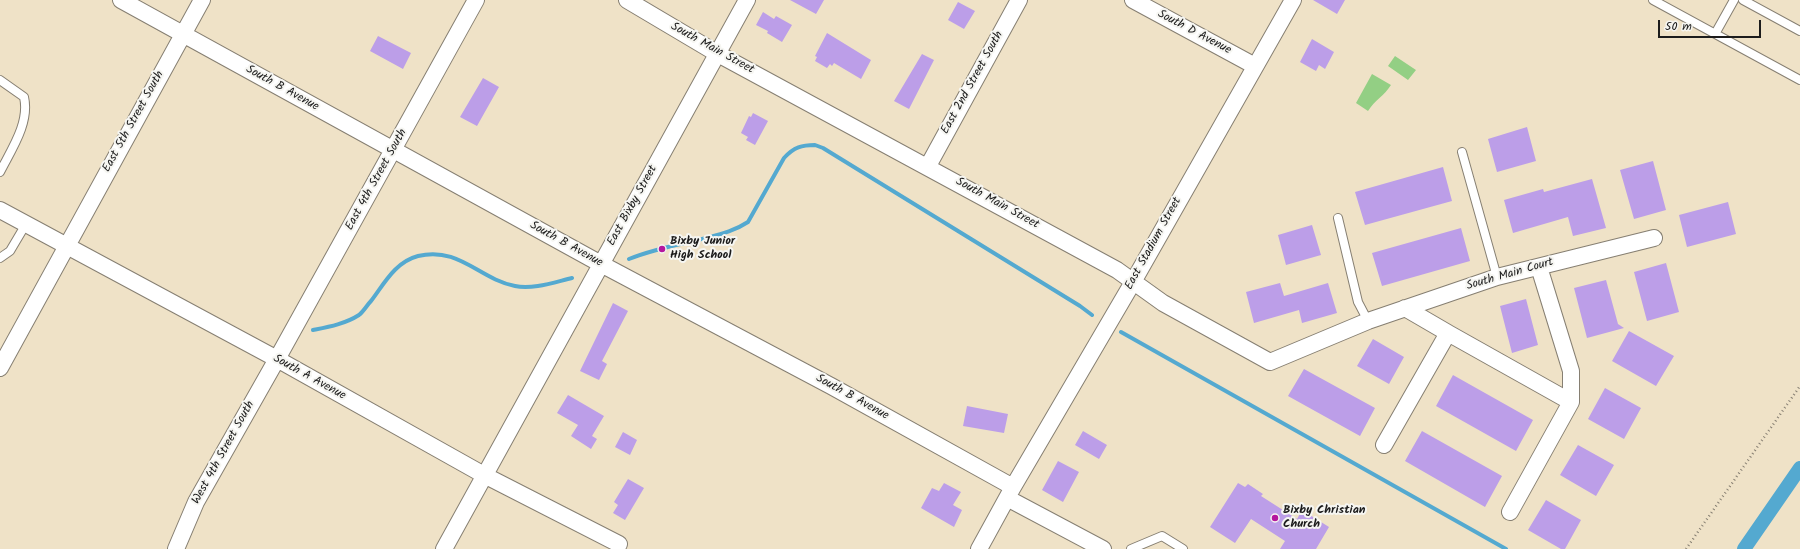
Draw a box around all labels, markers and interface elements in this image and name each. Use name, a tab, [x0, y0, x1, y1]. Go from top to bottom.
street label: South D Avenue	[1155, 8, 1233, 58]
scale bar	[1660, 12, 1763, 38]
text: 50 m	[1665, 17, 1692, 36]
street label: South Main Street	[668, 20, 756, 78]
street label: East 2nd Street South	[939, 29, 1007, 137]
street label: South B Avenue	[243, 63, 321, 115]
street label: East 5th Street South	[100, 69, 168, 175]
street label: East 4th Street South	[343, 127, 411, 233]
street label: East Bixby Street	[605, 163, 661, 249]
street label: South Main Street	[953, 175, 1041, 233]
street label: East Stadium Street	[1123, 195, 1185, 293]
street label: South B Avenue	[527, 219, 605, 271]
place label: Bixby Junior High School	[670, 235, 735, 263]
marker: Bixby Junior High School	[657, 244, 667, 254]
street label: South Main Court	[1465, 256, 1555, 294]
street label: South A Avenue	[270, 352, 348, 404]
street label: South B Avenue	[813, 372, 891, 424]
street label: West 4th Street South	[190, 399, 258, 507]
place label: Bixby Christian Church	[1283, 504, 1365, 532]
marker: Bixby Christian Church	[1270, 513, 1280, 523]

